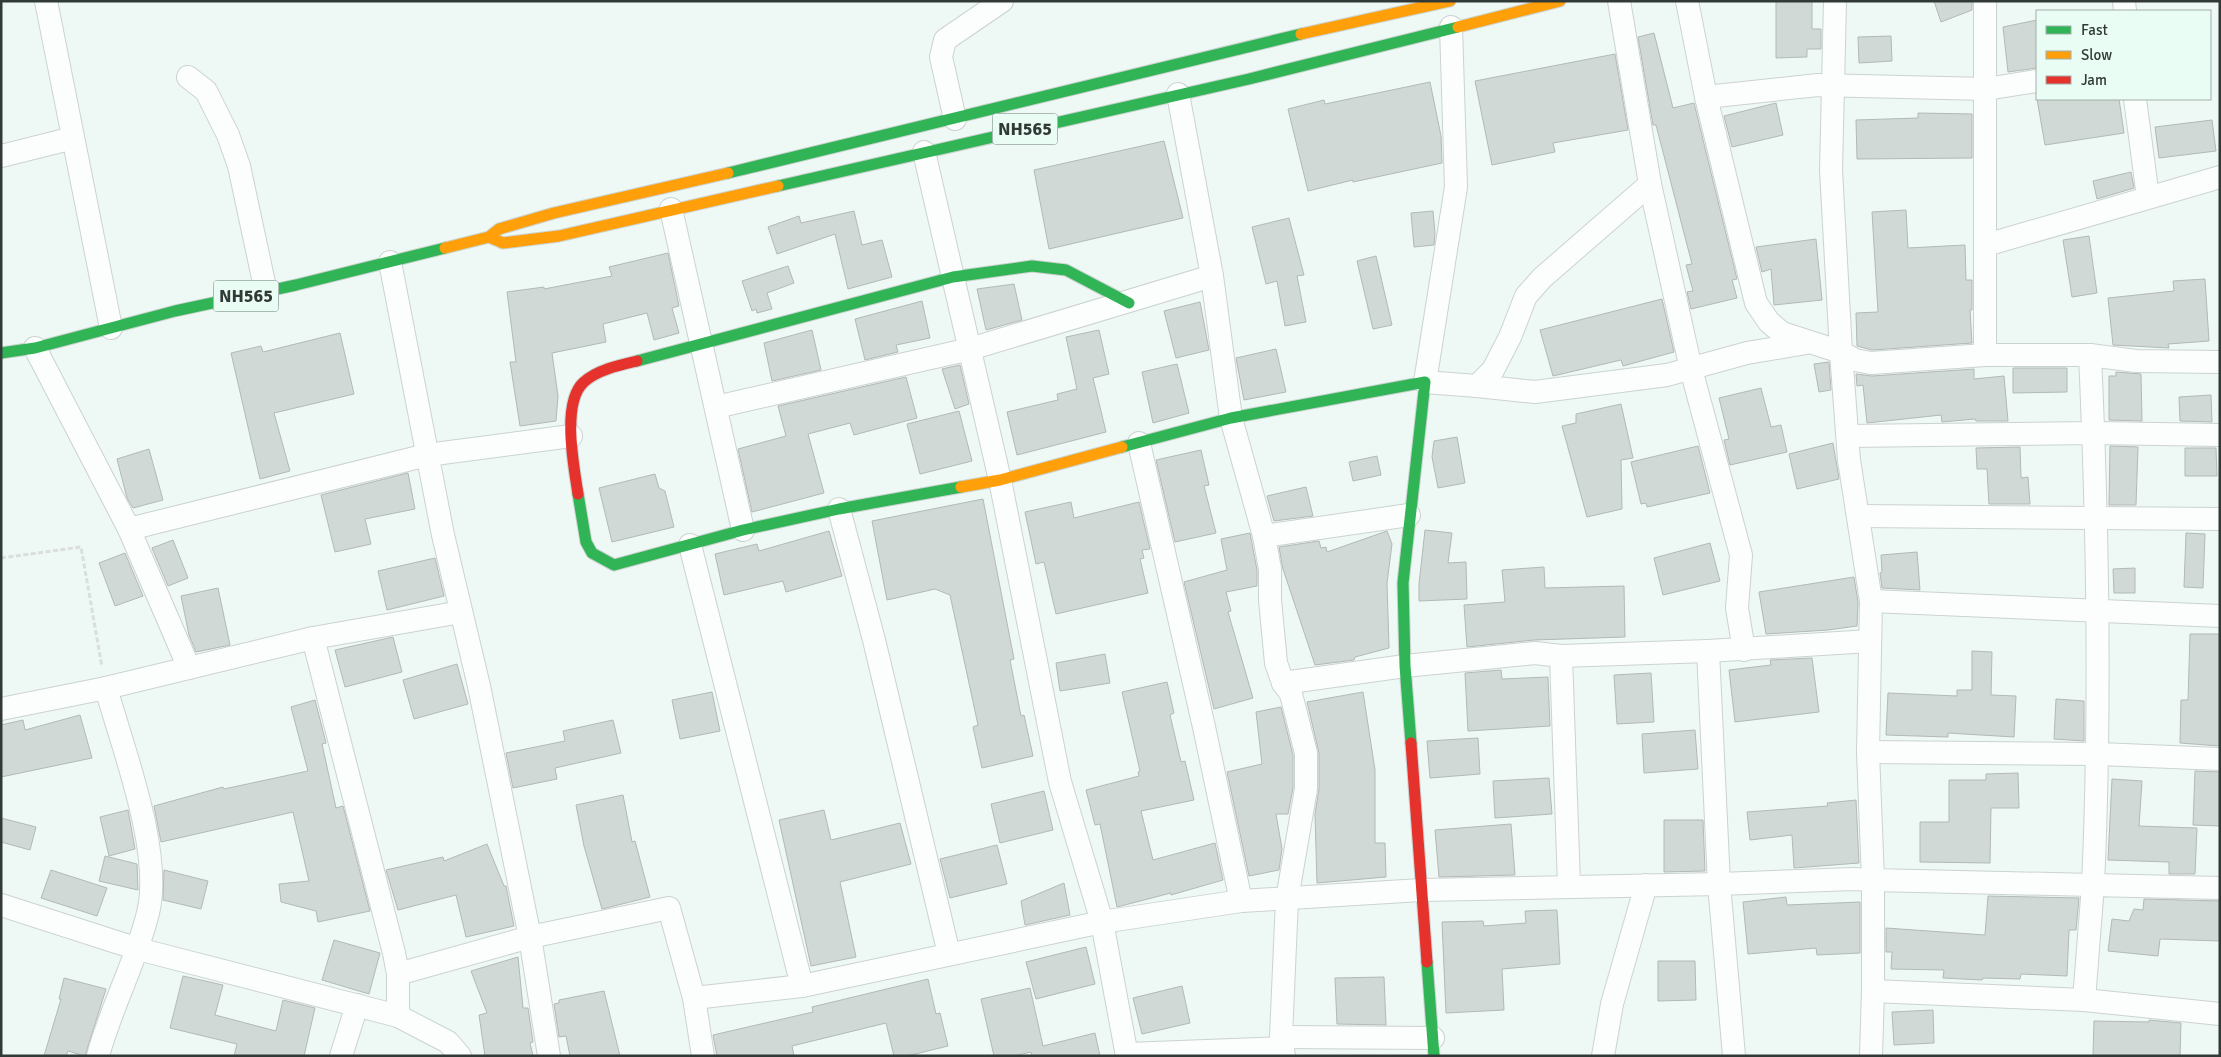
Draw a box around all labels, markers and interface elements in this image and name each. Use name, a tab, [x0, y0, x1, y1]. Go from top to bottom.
legend	[2036, 10, 2211, 100]
text: Fast	[2081, 21, 2108, 39]
text: Slow	[2081, 46, 2112, 64]
text: Jam	[2081, 71, 2107, 89]
road number: NH565	[992, 114, 1058, 144]
road number: NH565	[214, 280, 278, 312]

